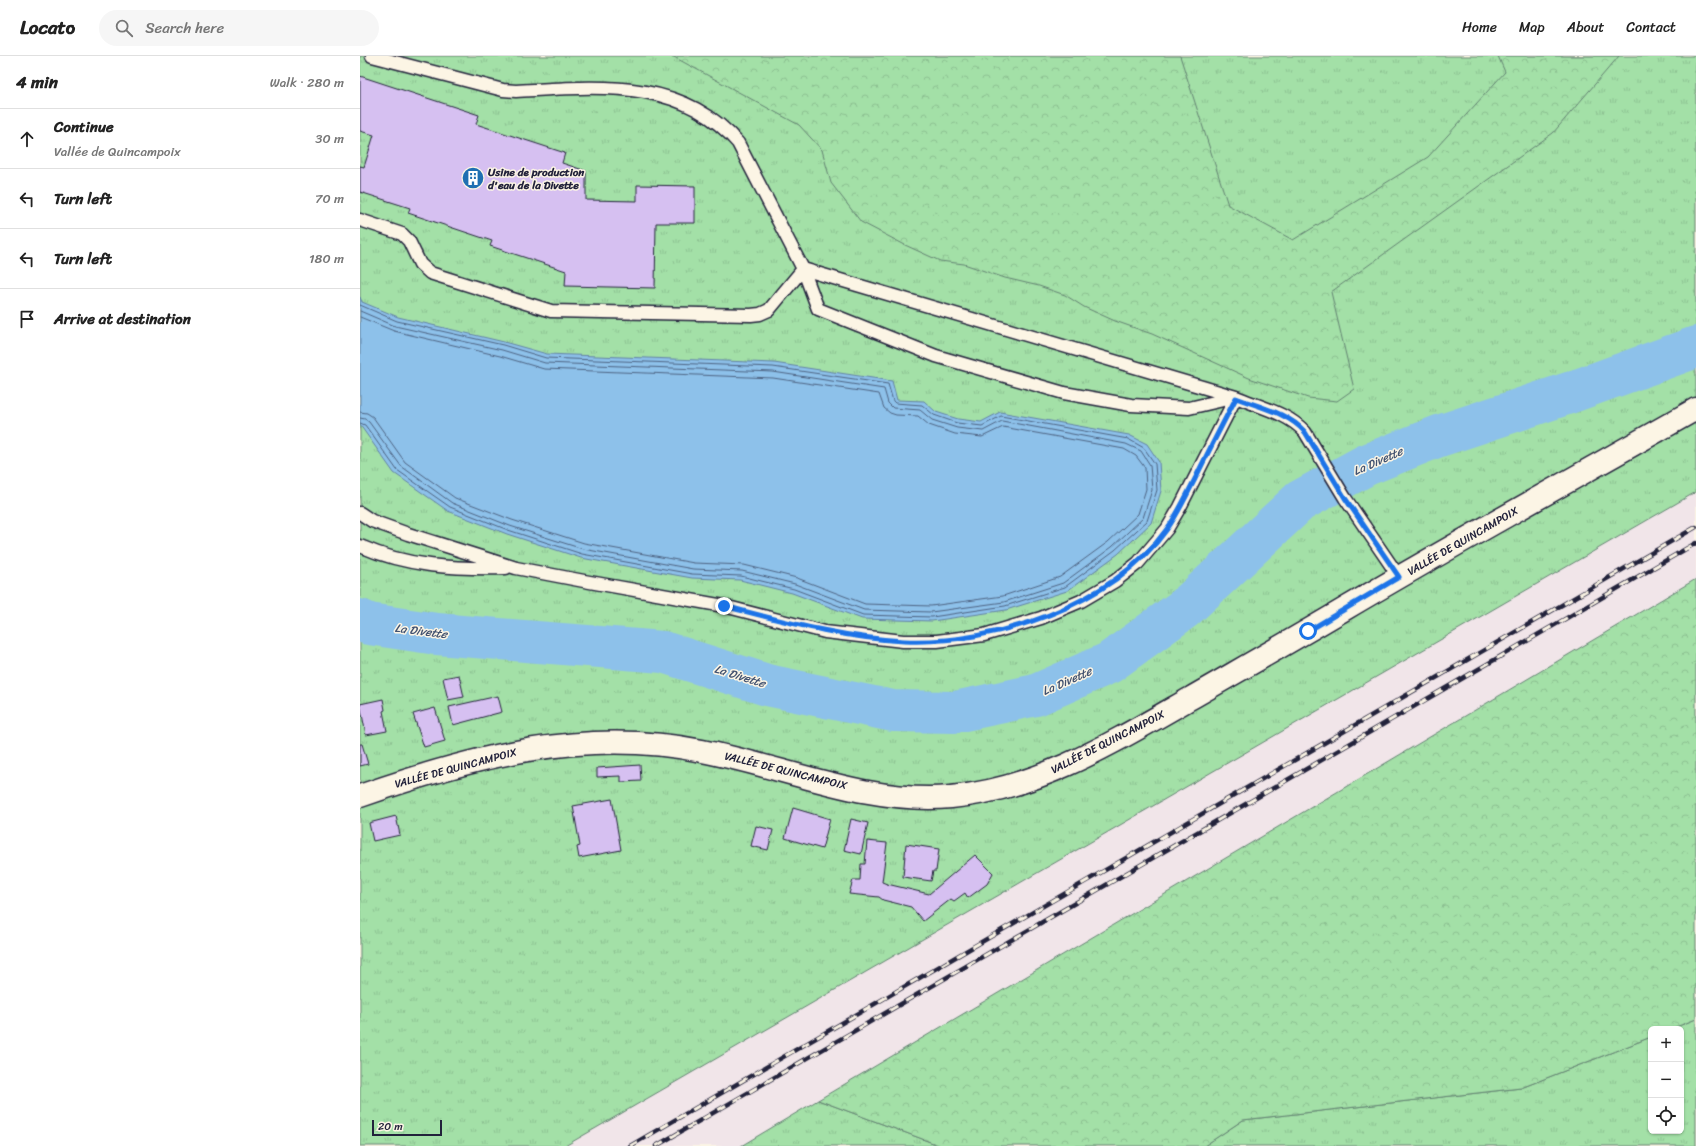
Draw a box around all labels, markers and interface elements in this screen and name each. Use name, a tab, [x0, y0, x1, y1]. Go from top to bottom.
search box	[99, 10, 379, 46]
text: Locato	[20, 11, 75, 44]
text: Search here	[145, 15, 224, 41]
text: Home	[1462, 15, 1497, 40]
text: Map	[1519, 15, 1545, 40]
text: About	[1567, 15, 1604, 40]
text: Contact	[1626, 15, 1676, 40]
icon: search	[113, 17, 135, 39]
text: 4 min	[16, 67, 58, 97]
text: Walk · 280 m	[270, 71, 344, 94]
text: Continue	[54, 114, 114, 140]
text: 30 m	[315, 127, 344, 150]
icon: ahead	[16, 128, 38, 150]
text: Vallée de Quincampoix	[54, 140, 181, 163]
place label: Usine de production d'eau de la Divette	[488, 163, 584, 195]
building icon: Usine de production d'eau de la Divette	[460, 165, 486, 191]
text: Turn left	[54, 186, 112, 212]
text: 70 m	[315, 187, 344, 210]
icon: left	[16, 188, 38, 210]
text: Turn left	[54, 246, 112, 272]
text: 180 m	[309, 247, 344, 270]
icon: left	[16, 248, 38, 270]
text: Arrive at destination	[54, 306, 191, 332]
icon: arrive	[16, 308, 38, 330]
water label: La Divette	[1349, 440, 1408, 482]
street label: VALLÉE DE QUINCAMPOIX	[1404, 501, 1522, 581]
route end	[715, 597, 733, 615]
water label: La Divette	[394, 617, 450, 645]
route start	[1299, 622, 1317, 640]
water label: La Divette	[712, 658, 770, 695]
water label: La Divette	[1038, 660, 1097, 702]
street label: VALLÉE DE QUINCAMPOIX	[1048, 705, 1168, 779]
street label: VALLÉE DE QUINCAMPOIX	[393, 743, 519, 793]
street label: VALLÉE DE QUINCAMPOIX	[723, 747, 849, 795]
map controls	[1648, 1026, 1684, 1134]
button: +	[1648, 1026, 1684, 1062]
button: −	[1648, 1062, 1684, 1098]
button: locate	[1648, 1098, 1684, 1134]
text: 20 m	[378, 1117, 403, 1136]
scale bar	[372, 1118, 442, 1137]

